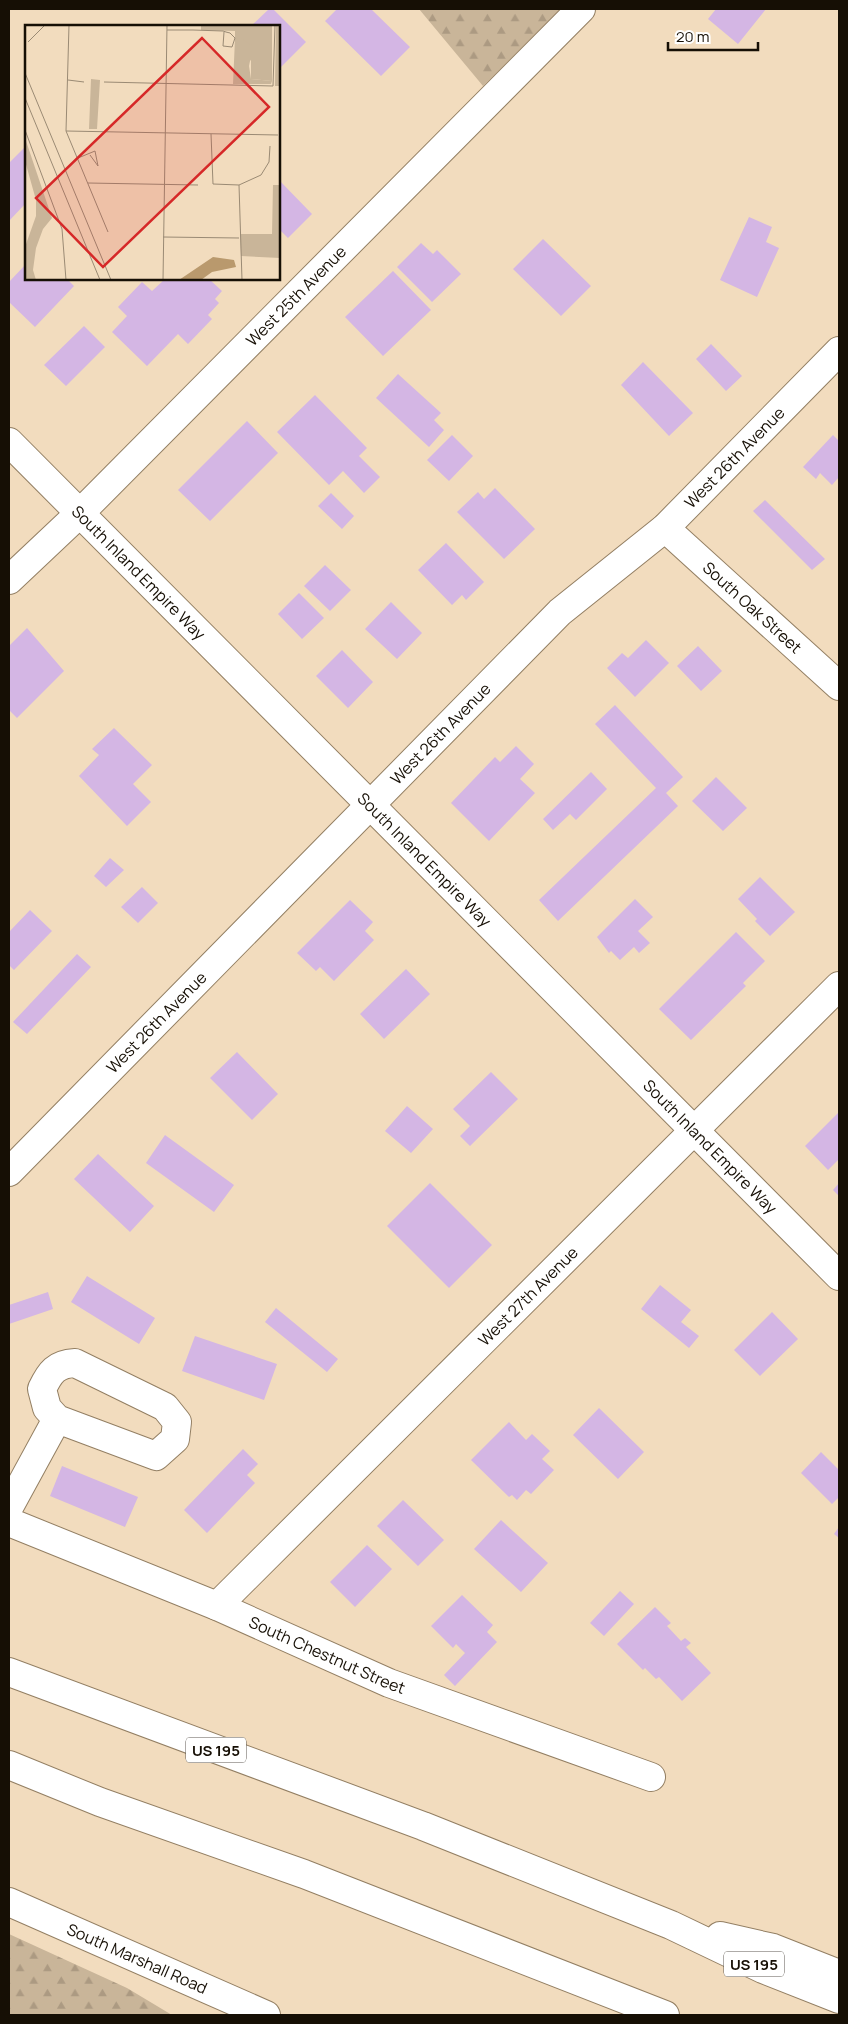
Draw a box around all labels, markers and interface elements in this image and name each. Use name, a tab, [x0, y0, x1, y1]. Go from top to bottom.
scale bar	[668, 20, 758, 52]
inset map	[25, 25, 280, 280]
text: 20 m	[676, 26, 709, 47]
street label: West 25th Avenue	[241, 241, 351, 351]
street label: West 26th Avenue	[679, 402, 789, 513]
street label: South Inland Empire Way	[67, 500, 211, 645]
street label: South Oak Street	[698, 557, 807, 658]
street label: West 26th Avenue	[385, 678, 495, 789]
street label: South Inland Empire Way	[353, 787, 497, 932]
street label: West 26th Avenue	[101, 967, 211, 1078]
street label: South Inland Empire Way	[638, 1075, 782, 1219]
street label: West 27th Avenue	[473, 1242, 583, 1351]
street label: South Chestnut Street	[246, 1611, 408, 1699]
road number: US 195	[186, 1738, 246, 1762]
street label: South Marshall Road	[64, 1918, 211, 1999]
road number: US 195	[724, 1952, 784, 1976]

